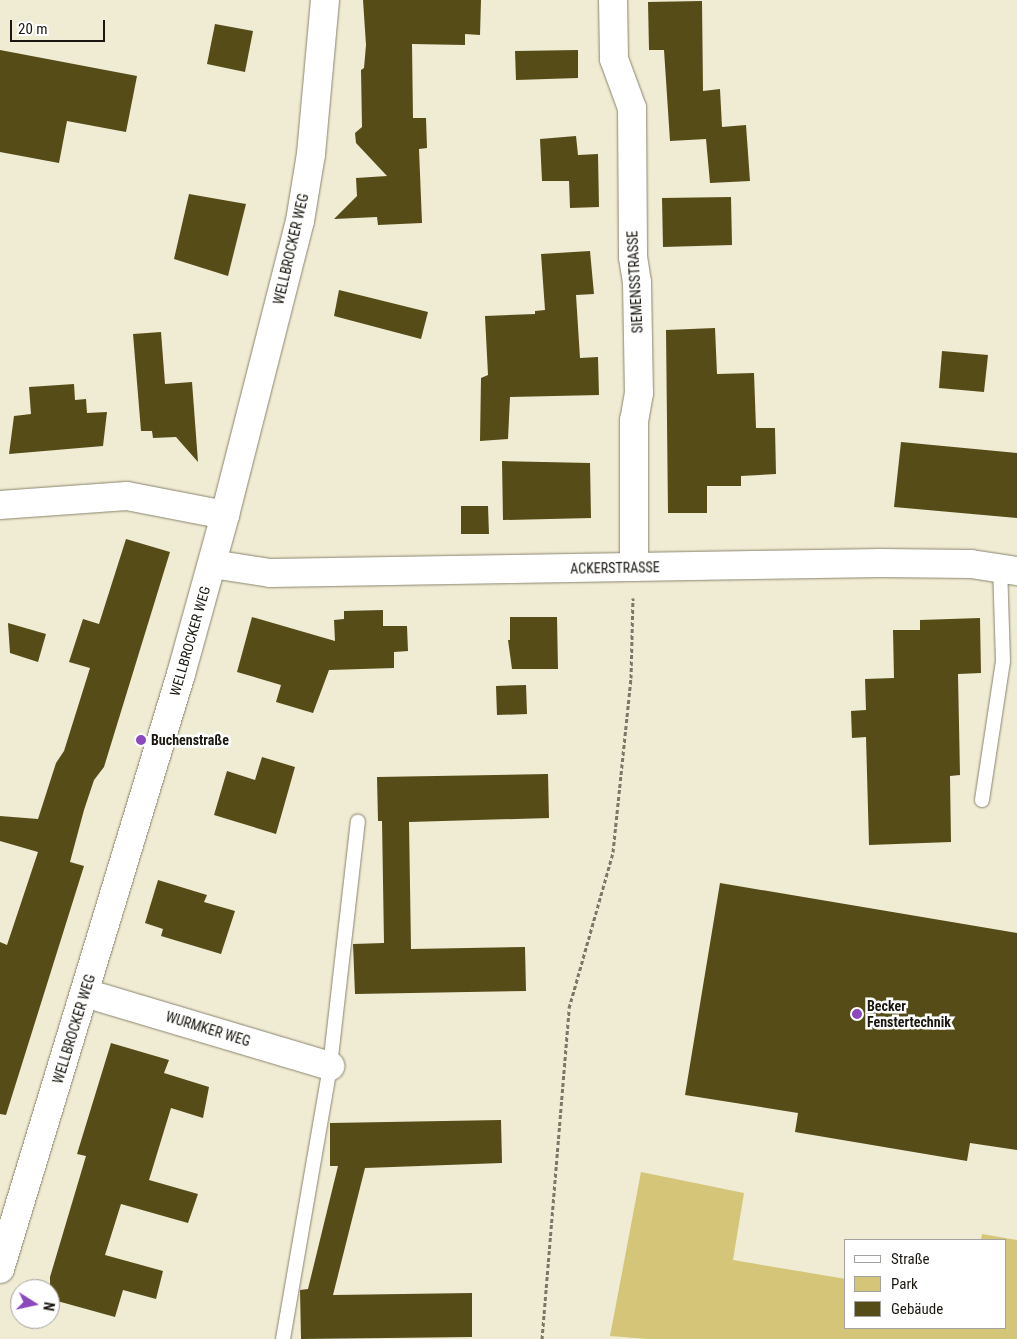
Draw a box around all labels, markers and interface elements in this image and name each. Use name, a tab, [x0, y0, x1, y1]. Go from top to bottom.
scale bar	[12, 10, 108, 42]
text: 20 m	[18, 20, 48, 38]
street label: WELLBROCKER WEG	[270, 192, 312, 306]
street label: SIEMENSSTRASSE	[624, 230, 646, 334]
street label: ACKERSTRASSE	[570, 559, 660, 577]
street label: WELLBROCKER WEG	[166, 584, 214, 698]
place label: Buchenstraße	[151, 732, 229, 748]
marker: Buchenstraße	[135, 734, 147, 746]
street label: WELLBROCKER WEG	[49, 972, 99, 1086]
place label: Becker Fenstertechnik	[867, 998, 951, 1030]
street label: WURMKER WEG	[164, 1008, 252, 1050]
marker: Becker Fenstertechnik	[851, 1008, 863, 1020]
legend	[844, 1239, 1007, 1329]
text: Straße	[891, 1250, 930, 1268]
text: Park	[891, 1275, 918, 1293]
north arrow	[10, 1279, 60, 1329]
text: Gebäude	[891, 1300, 943, 1318]
text: N	[40, 1301, 57, 1312]

